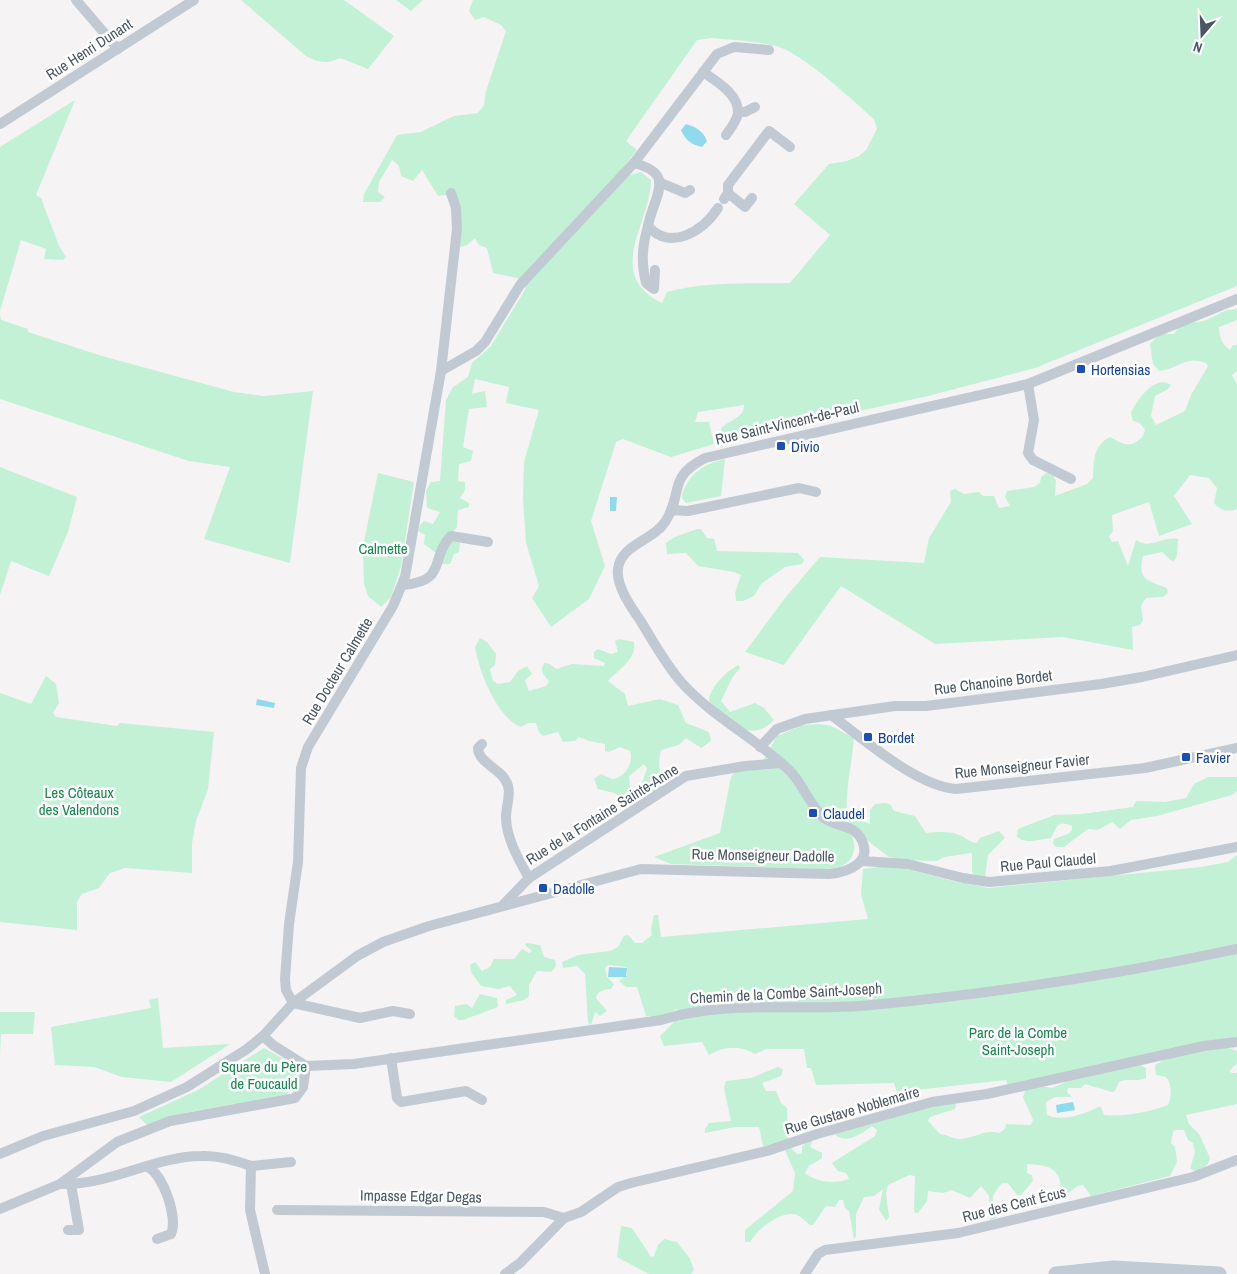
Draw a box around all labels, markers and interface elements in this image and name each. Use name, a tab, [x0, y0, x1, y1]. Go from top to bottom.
north arrow	[1177, 10, 1227, 60]
street label: Rue Henri Dunant	[42, 13, 137, 85]
text: N	[1191, 37, 1205, 57]
place label: Hortensias	[1091, 359, 1150, 380]
marker: Hortensias	[1075, 363, 1087, 375]
street label: Rue Saint-Vincent-de-Paul	[713, 396, 861, 450]
place label: Divio	[791, 436, 820, 457]
marker: Divio	[775, 440, 787, 452]
park label: Calmette	[358, 538, 408, 559]
street label: Rue Docteur Calmette	[297, 613, 377, 729]
street label: Rue Chanoine Bordet	[933, 664, 1054, 700]
place label: Bordet	[878, 727, 915, 748]
marker: Bordet	[862, 731, 874, 743]
place label: Favier	[1196, 747, 1230, 768]
street label: Rue Monseigneur Favier	[954, 748, 1090, 784]
marker: Favier	[1180, 751, 1192, 763]
street label: Rue de la Fontaine Sainte-Anne	[522, 758, 682, 869]
park label: Les Côteaux des Valendons	[39, 782, 119, 820]
place label: Claudel	[823, 803, 865, 824]
marker: Claudel	[807, 807, 819, 819]
street label: Rue Monseigneur Dadolle	[691, 843, 835, 867]
street label: Rue Paul Claudel	[999, 847, 1097, 877]
place label: Dadolle	[553, 878, 595, 899]
marker: Dadolle	[537, 882, 549, 894]
street label: Chemin de la Combe Saint-Joseph	[690, 977, 882, 1009]
park label: Parc de la Combe Saint-Joseph	[969, 1022, 1067, 1060]
park label: Square du Père de Foucauld	[221, 1056, 307, 1094]
street label: Rue Gustave Noblemaire	[782, 1081, 922, 1139]
street label: Rue des Cent Écus	[960, 1181, 1068, 1227]
street label: Impasse Edgar Degas	[360, 1184, 482, 1208]

